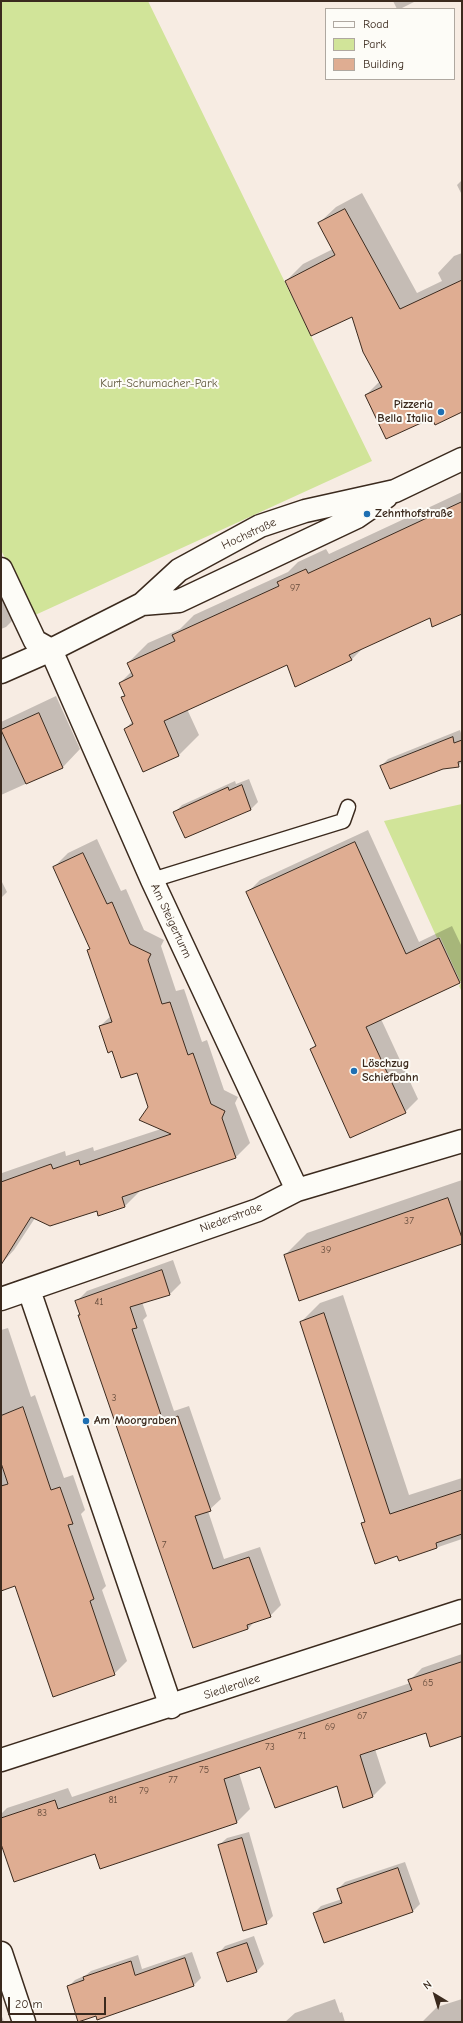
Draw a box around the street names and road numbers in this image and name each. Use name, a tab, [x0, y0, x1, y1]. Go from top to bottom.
street label: Hochstraße	[219, 515, 279, 553]
street label: Am Steigerturm	[147, 881, 195, 961]
street label: Niederstraße	[198, 1200, 264, 1236]
street label: Siedlerallee	[202, 1671, 262, 1703]

